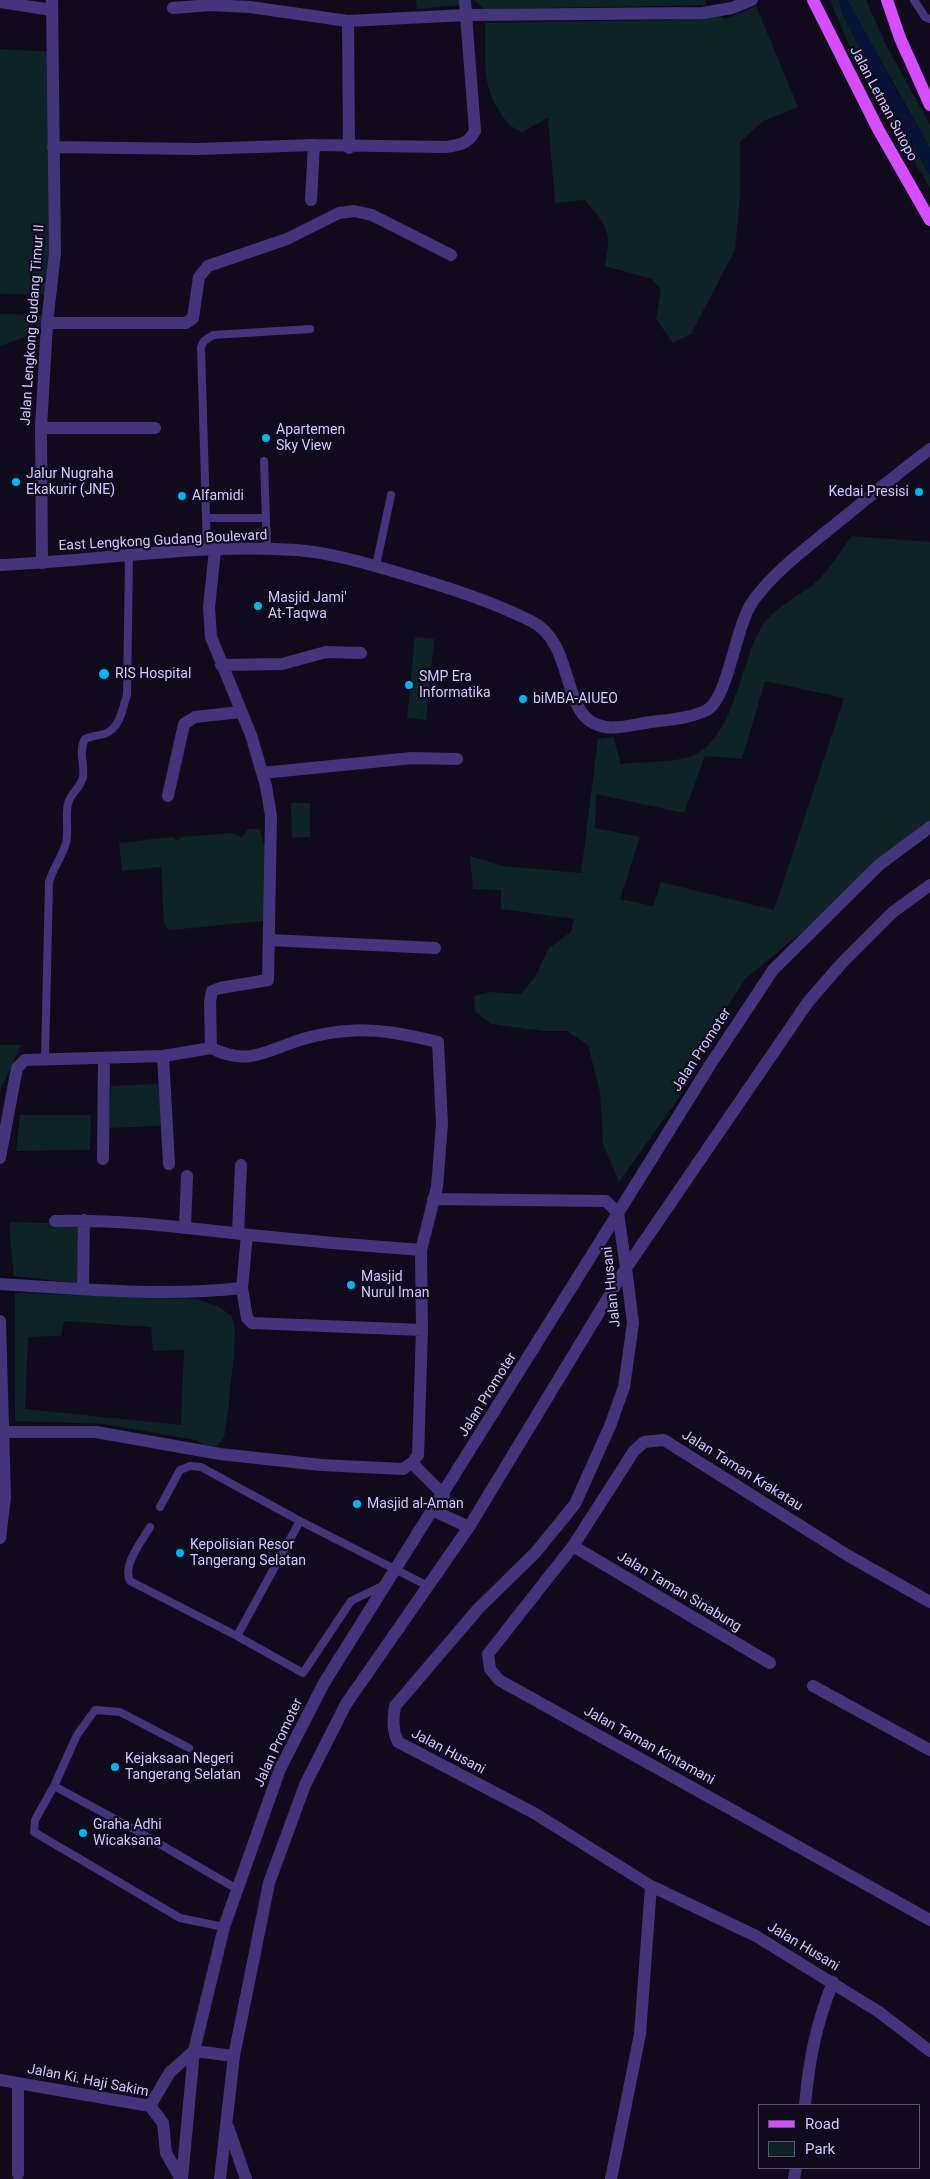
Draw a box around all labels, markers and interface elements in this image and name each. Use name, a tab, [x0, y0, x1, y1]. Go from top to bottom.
street label: Jalan Letnan Sutopo	[846, 44, 920, 164]
street label: Jalan Lengkong Gudang Timur II	[18, 224, 48, 426]
place label: Apartemen Sky View	[276, 422, 345, 454]
marker: Apartemen Sky View	[260, 432, 272, 444]
place label: Jalur Nugraha Ekakurir (JNE)	[26, 466, 115, 498]
marker: Jalur Nugraha Ekakurir (JNE)	[10, 476, 22, 488]
place label: Kedai Presisi	[828, 484, 909, 500]
marker: Kedai Presisi	[913, 486, 925, 498]
place label: Alfamidi	[192, 488, 244, 504]
marker: Alfamidi	[176, 490, 188, 502]
street label: East Lengkong Gudang Boulevard	[58, 527, 268, 555]
place label: Masjid Jami' At-Taqwa	[268, 590, 347, 622]
marker: Masjid Jami' At-Taqwa	[252, 600, 264, 612]
place label: RIS Hospital	[115, 666, 191, 682]
marker: RIS Hospital	[97, 667, 111, 681]
place label: SMP Era Informatika	[419, 669, 491, 702]
marker: SMP Era Informatika	[403, 679, 415, 691]
place label: biMBA-AIUEO	[533, 691, 618, 707]
marker: biMBA-AIUEO	[517, 693, 529, 705]
street label: Jalan Promoter	[669, 1005, 735, 1095]
street label: Jalan Husani	[599, 1246, 625, 1328]
place label: Masjid Nurul Iman	[361, 1269, 429, 1302]
marker: Masjid Nurul Iman	[345, 1279, 357, 1291]
street label: Jalan Promoter	[455, 1350, 521, 1440]
street label: Jalan Taman Krakatau	[678, 1427, 806, 1515]
place label: Masjid al-Aman	[367, 1496, 464, 1512]
marker: Masjid al-Aman	[351, 1498, 363, 1510]
place label: Kepolisian Resor Tangerang Selatan	[190, 1537, 306, 1570]
marker: Kepolisian Resor Tangerang Selatan	[174, 1547, 186, 1559]
street label: Jalan Taman Sinabung	[614, 1548, 744, 1636]
street label: Jalan Promoter	[251, 1696, 307, 1790]
street label: Jalan Taman Kintamani	[581, 1703, 717, 1789]
street label: Jalan Husani	[408, 1726, 488, 1778]
place label: Kejaksaan Negeri Tangerang Selatan	[125, 1751, 241, 1784]
marker: Kejaksaan Negeri Tangerang Selatan	[109, 1761, 121, 1773]
place label: Graha Adhi Wicaksana	[93, 1817, 162, 1850]
marker: Graha Adhi Wicaksana	[77, 1827, 89, 1839]
street label: Jalan Husani	[764, 1919, 842, 1975]
street label: Jalan Ki. Haji Sakim	[26, 2061, 150, 2101]
legend	[758, 2104, 920, 2169]
text: Road	[805, 2115, 839, 2133]
text: Park	[805, 2140, 835, 2158]

